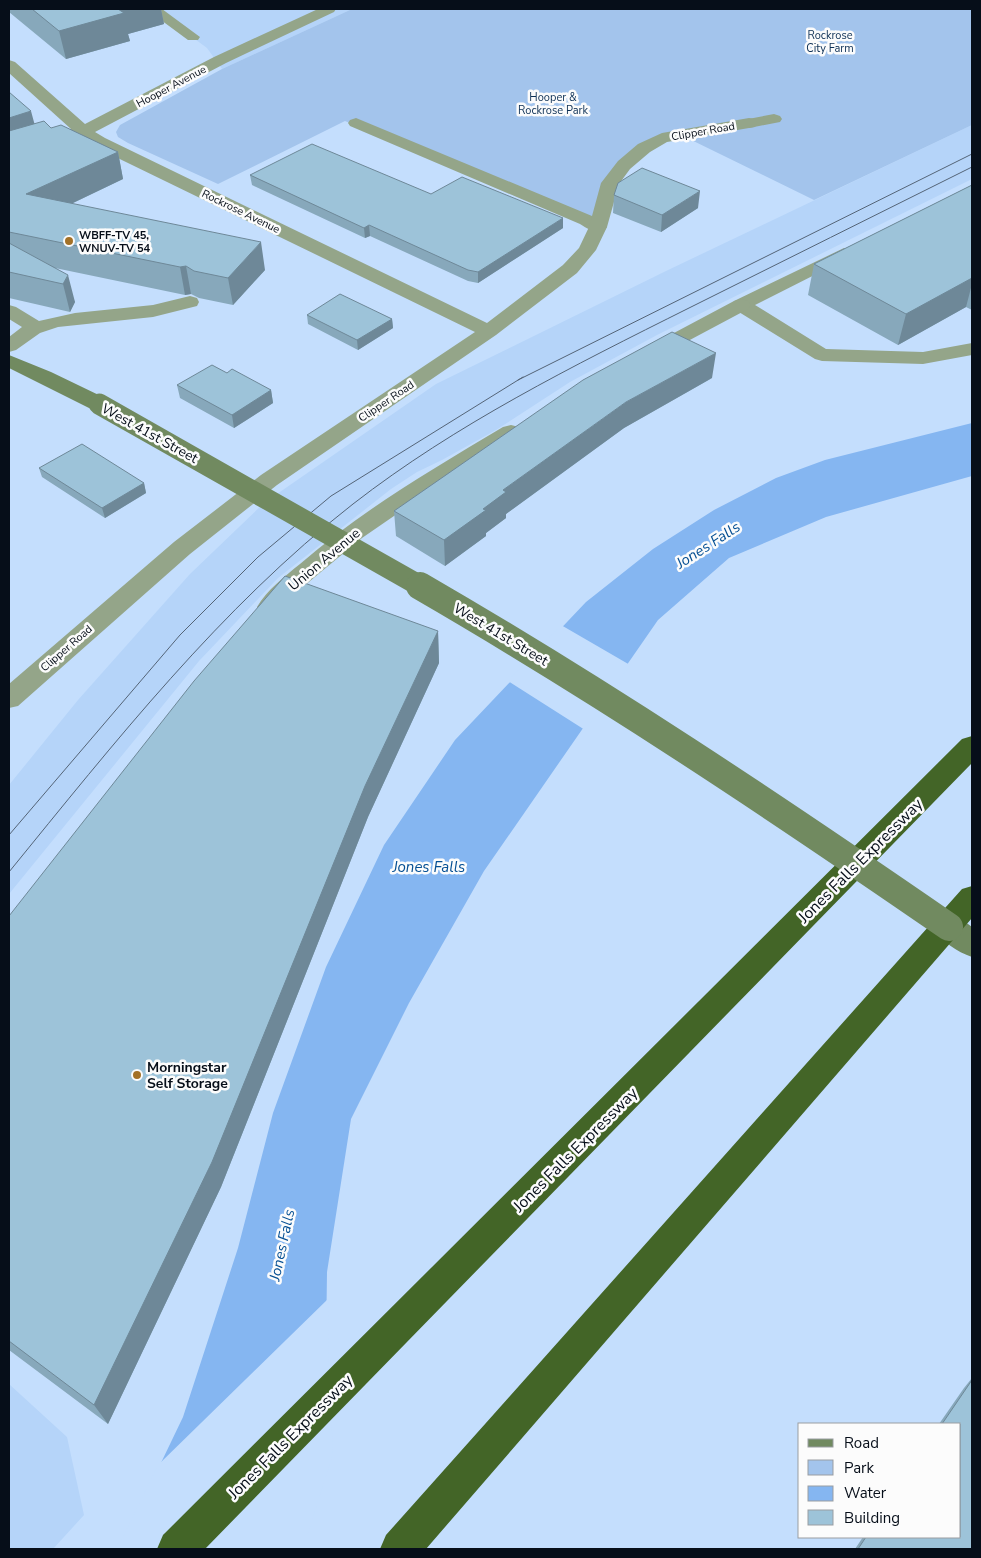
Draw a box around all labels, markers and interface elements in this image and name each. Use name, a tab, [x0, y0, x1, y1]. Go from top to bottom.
park label: Rockrose City Farm	[806, 28, 854, 56]
street label: Hooper Avenue	[134, 62, 209, 111]
park label: Hooper & Rockrose Park	[518, 90, 588, 118]
street label: Clipper Road	[670, 119, 736, 144]
street label: Rockrose Avenue	[199, 186, 283, 237]
place label: WBFF-TV 45, WNUV-TV 54	[79, 228, 151, 256]
marker: WBFF-TV 45, WNUV-TV 54	[63, 235, 75, 247]
street label: Clipper Road	[355, 377, 417, 426]
street label: West 41st Street	[98, 399, 201, 468]
water label: Jones Falls	[671, 517, 744, 574]
street label: Union Avenue	[284, 524, 364, 595]
street label: West 41st Street	[450, 599, 552, 670]
street label: Clipper Road	[37, 622, 95, 675]
street label: Jones Falls Expressway	[793, 793, 928, 929]
water label: Jones Falls	[392, 857, 465, 877]
place label: Morningstar Self Storage	[147, 1058, 228, 1093]
marker: Morningstar Self Storage	[131, 1069, 143, 1081]
street label: Jones Falls Expressway	[508, 1082, 643, 1218]
water label: Jones Falls	[264, 1207, 299, 1284]
street label: Jones Falls Expressway	[223, 1369, 358, 1505]
legend	[798, 1423, 961, 1538]
text: Road	[844, 1433, 879, 1453]
text: Park	[844, 1458, 874, 1478]
text: Water	[844, 1483, 887, 1503]
text: Building	[844, 1508, 900, 1528]

